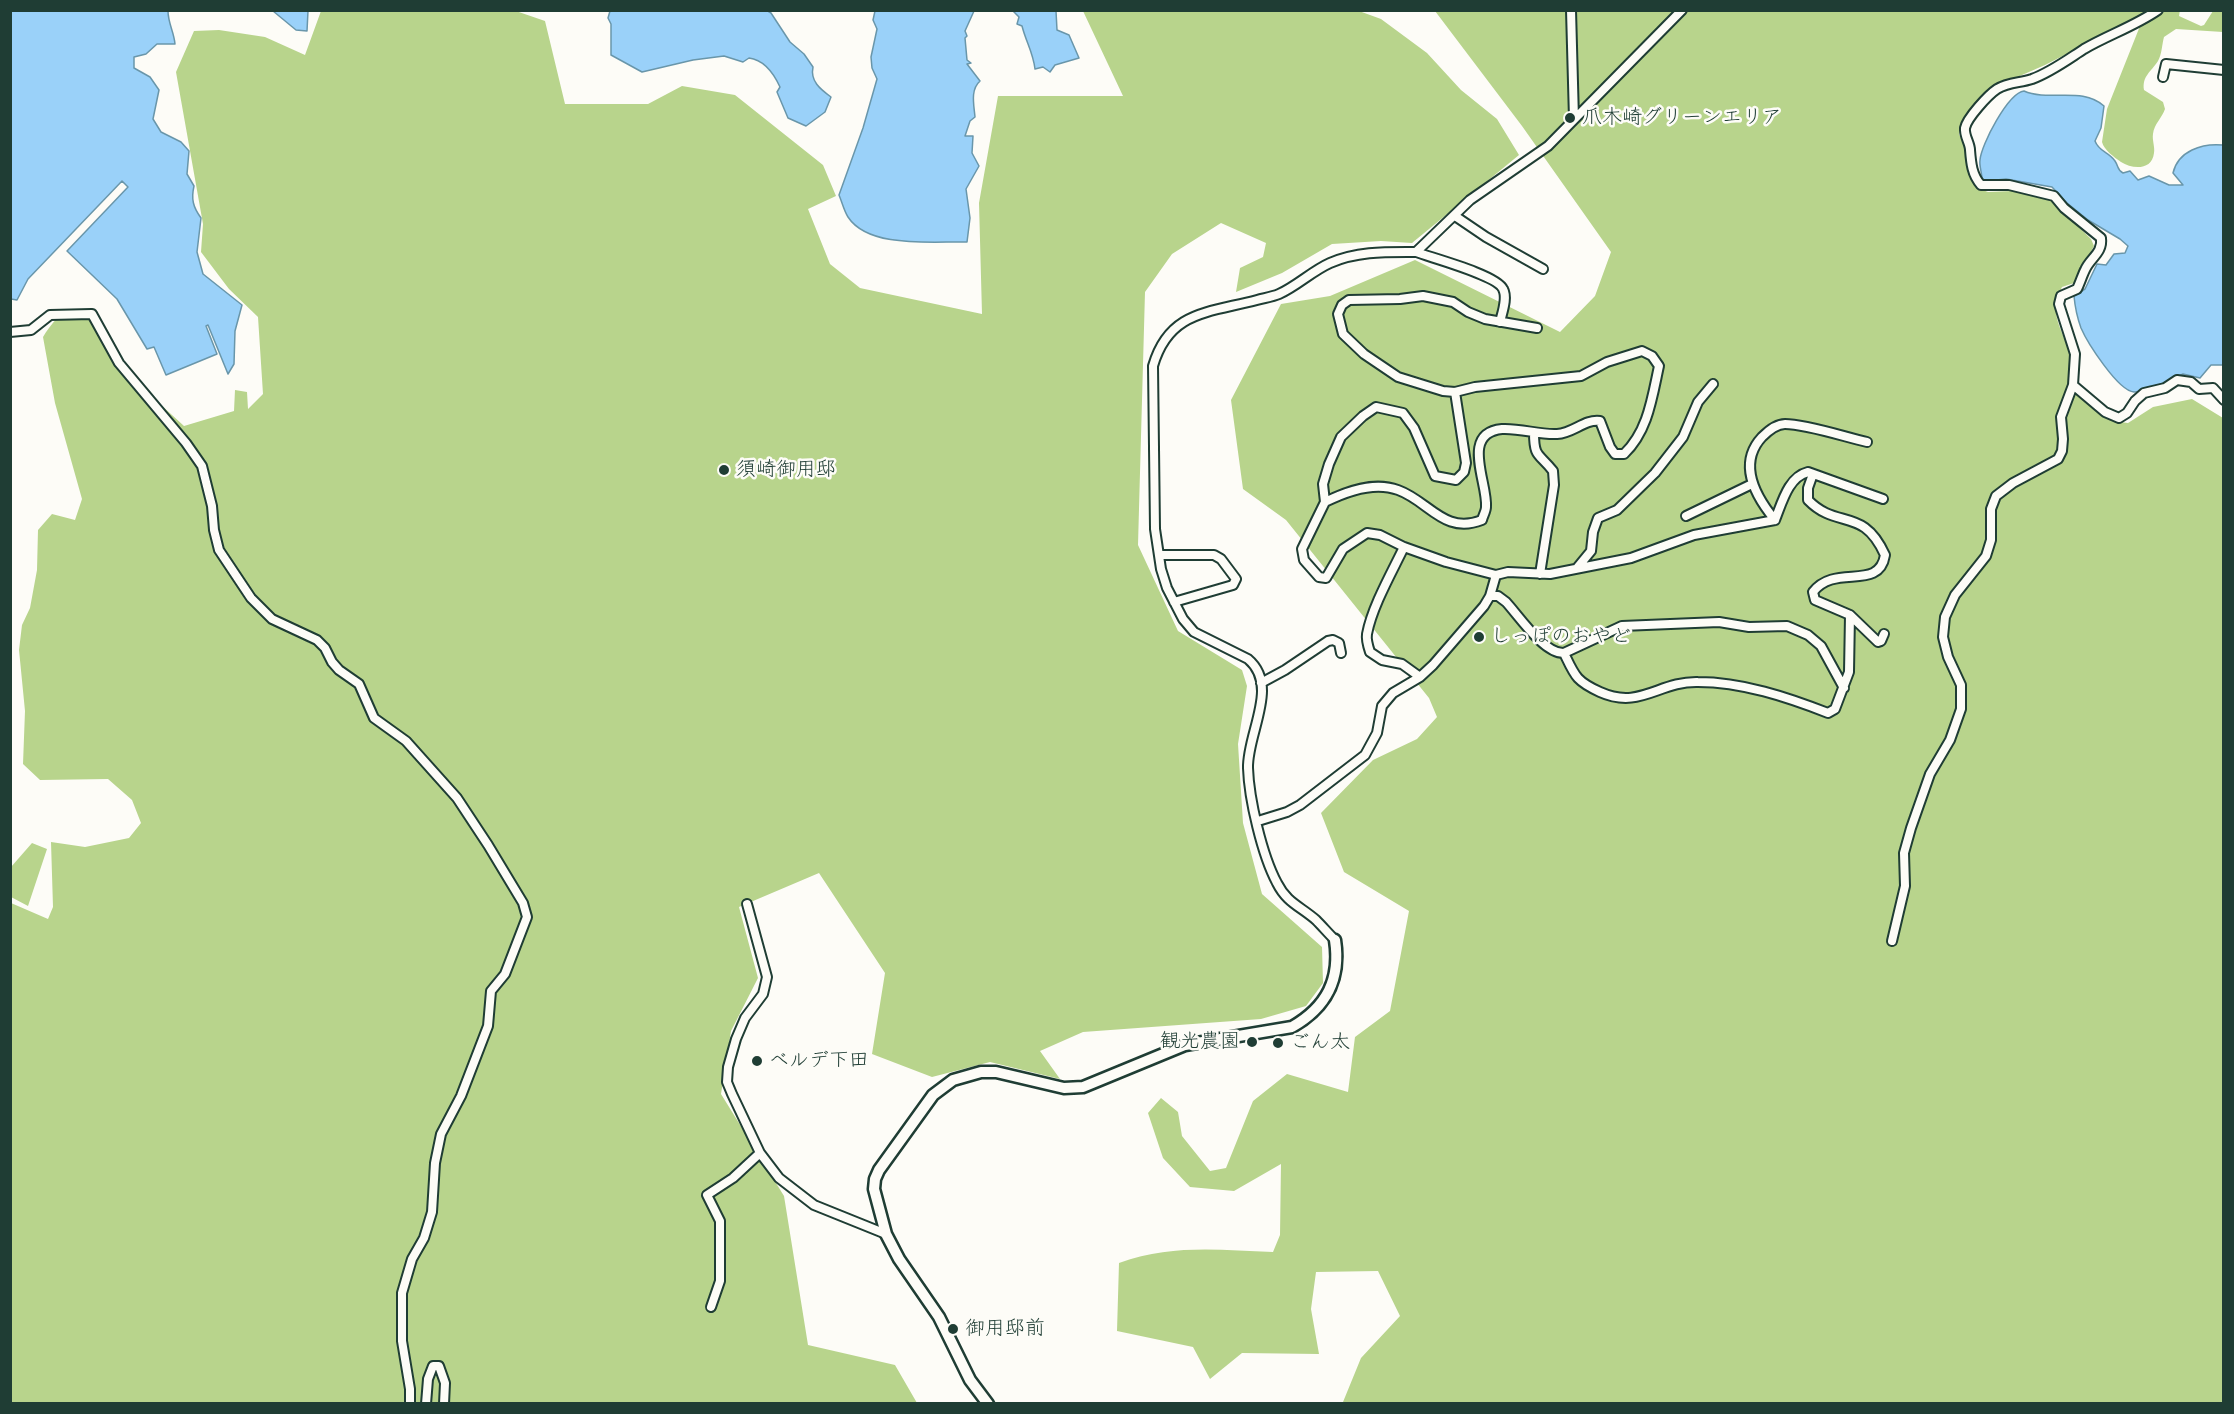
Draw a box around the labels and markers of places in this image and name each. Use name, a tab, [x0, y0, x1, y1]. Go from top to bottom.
place label: 爪木崎グリーンエリア	[1582, 106, 1782, 130]
marker: 爪木崎グリーンエリア	[1563, 111, 1577, 125]
place label: 須崎御用邸	[736, 458, 836, 482]
marker: 須崎御用邸	[717, 463, 731, 477]
place label: しっぽのおやど	[1491, 625, 1631, 649]
marker: しっぽのおやど	[1472, 630, 1486, 644]
place label: 観光農園	[1160, 1030, 1240, 1054]
place label: ごん太	[1290, 1031, 1350, 1055]
marker: 観光農園	[1245, 1035, 1259, 1049]
marker: ごん太	[1271, 1036, 1285, 1050]
place label: ベルデ下田	[769, 1049, 869, 1073]
marker: ベルデ下田	[750, 1054, 764, 1068]
place label: 御用邸前	[965, 1317, 1045, 1341]
marker: 御用邸前	[946, 1322, 960, 1336]

